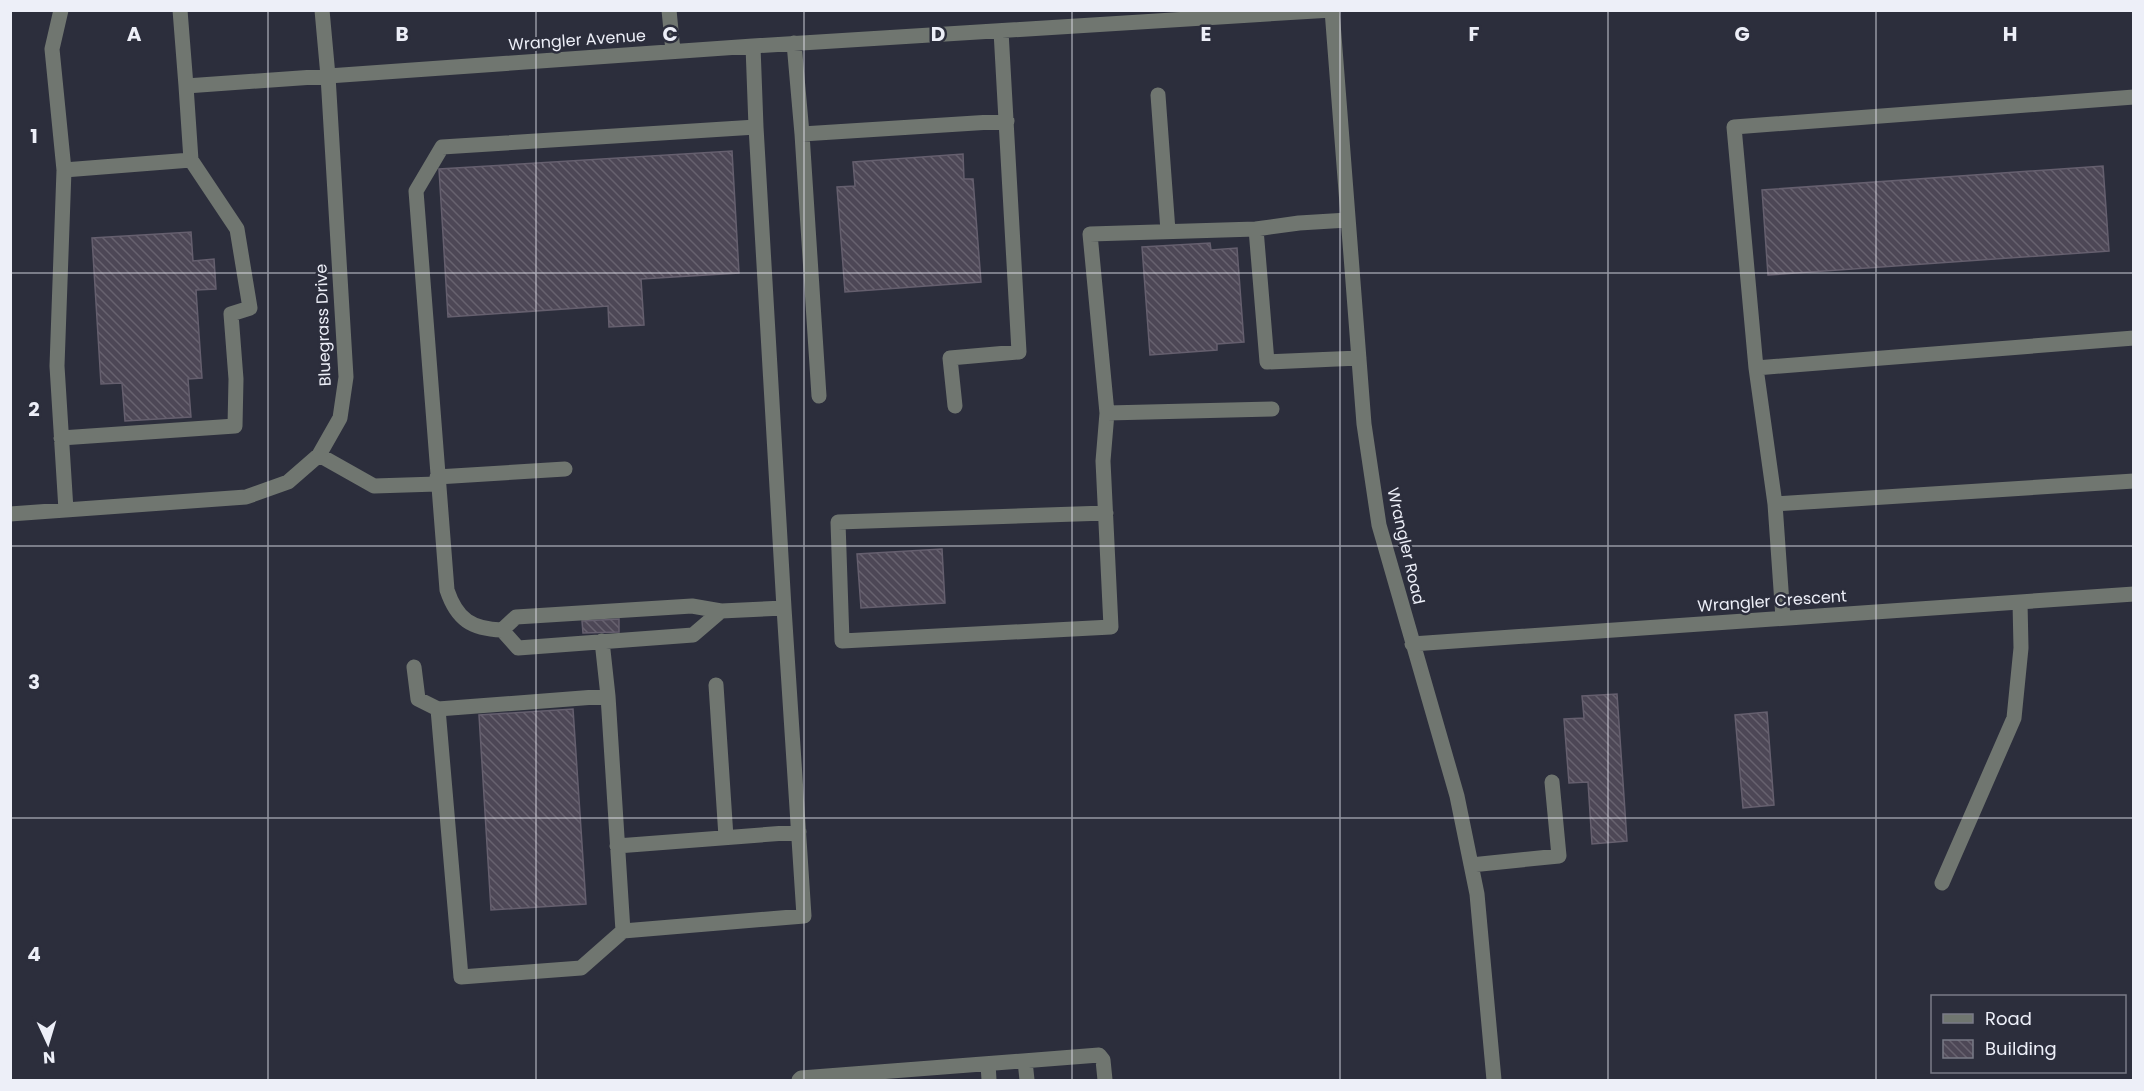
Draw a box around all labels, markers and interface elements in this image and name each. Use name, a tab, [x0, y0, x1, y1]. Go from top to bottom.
text: A	[127, 20, 142, 48]
text: B	[395, 20, 409, 48]
text: C	[662, 20, 678, 48]
text: D	[931, 20, 945, 48]
text: E	[1201, 20, 1211, 48]
text: F	[1469, 20, 1480, 48]
text: G	[1734, 20, 1750, 48]
text: H	[2003, 20, 2017, 48]
street label: Wrangler Avenue	[508, 24, 647, 56]
text: 1	[30, 122, 38, 150]
street label: Bluegrass Drive	[309, 263, 337, 387]
text: 2	[28, 395, 40, 423]
street label: Wrangler Road	[1381, 485, 1431, 607]
street label: Wrangler Crescent	[1696, 584, 1848, 618]
text: 3	[28, 668, 40, 696]
text: 4	[27, 940, 41, 968]
legend	[1931, 995, 2126, 1073]
text: Road	[1985, 1006, 2032, 1031]
north arrow	[18, 1013, 78, 1073]
text: Building	[1985, 1036, 2057, 1061]
text: N	[42, 1046, 56, 1069]

